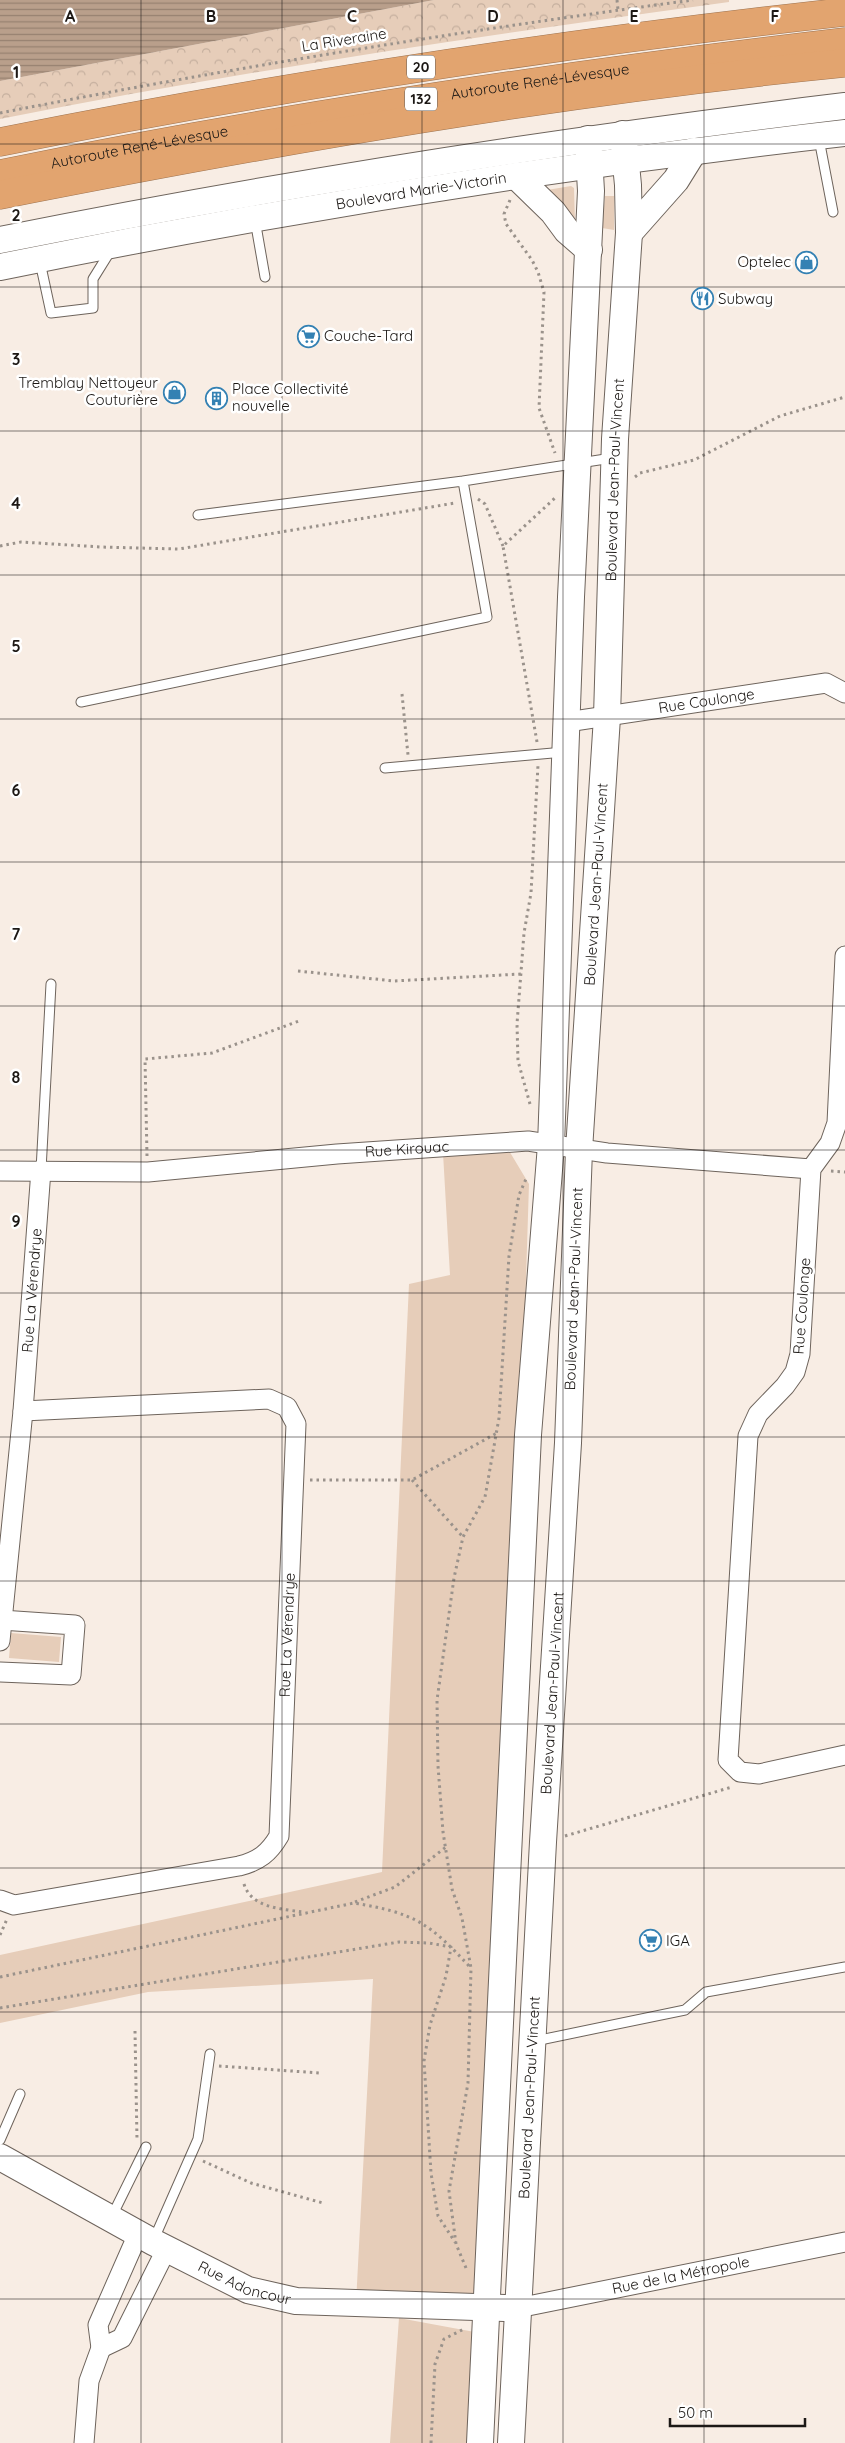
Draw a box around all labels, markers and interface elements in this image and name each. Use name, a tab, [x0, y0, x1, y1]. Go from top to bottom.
text: A	[65, 6, 76, 26]
text: B	[206, 6, 216, 26]
text: C	[347, 6, 357, 26]
text: D	[487, 6, 499, 26]
text: E	[629, 6, 639, 26]
text: F	[771, 6, 780, 26]
street label: La Riveraine	[300, 23, 388, 56]
road number: 20	[407, 56, 435, 78]
street label: Autoroute René-Lévesque	[449, 59, 631, 103]
text: 1	[13, 62, 19, 82]
road number: 132	[405, 88, 437, 110]
street label: Autoroute René-Lévesque	[49, 121, 230, 173]
street label: Boulevard Marie-Victorin	[334, 168, 508, 213]
text: 2	[11, 205, 21, 225]
shop icon: Optelec	[795, 250, 819, 274]
place label: Optelec	[737, 252, 791, 271]
restaurant icon: Subway	[690, 287, 714, 311]
place label: Subway	[718, 289, 773, 308]
supermarket icon: Couche-Tard	[296, 324, 320, 348]
place label: Couche-Tard	[324, 326, 413, 345]
text: 3	[12, 349, 20, 369]
place label: Tremblay Nettoyeur Couturière	[18, 373, 158, 409]
street label: Boulevard Jean-Paul-Vincent	[601, 378, 628, 582]
place label: Place Collectivité nouvelle	[232, 379, 349, 415]
shop icon: Tremblay Nettoyeur Couturière	[162, 380, 186, 404]
building icon: Place Collectivité nouvelle	[204, 386, 228, 410]
text: 4	[11, 493, 21, 513]
text: 5	[11, 636, 21, 656]
street label: Rue Coulonge	[657, 684, 756, 717]
text: 6	[12, 780, 21, 800]
street label: Boulevard Jean-Paul-Vincent	[580, 782, 612, 986]
text: 7	[12, 924, 21, 944]
text: 8	[12, 1067, 21, 1087]
street label: Rue Kirouac	[364, 1136, 450, 1161]
street label: Boulevard Jean-Paul-Vincent	[560, 1187, 587, 1391]
text: 9	[11, 1211, 21, 1231]
street label: Rue La Vérendrye	[17, 1228, 46, 1353]
street label: Rue Coulonge	[789, 1257, 814, 1355]
street label: Rue La Vérendrye	[275, 1572, 299, 1698]
street label: Boulevard Jean-Paul-Vincent	[536, 1591, 568, 1795]
supermarket icon: IGA	[638, 1929, 662, 1953]
place label: IGA	[666, 1931, 690, 1950]
street label: Boulevard Jean-Paul-Vincent	[514, 1996, 544, 2199]
street label: Rue de la Métropole	[610, 2252, 751, 2298]
street label: Rue Adoncour	[195, 2256, 293, 2309]
scale bar	[670, 2396, 805, 2428]
text: 50 m	[678, 2403, 713, 2422]

